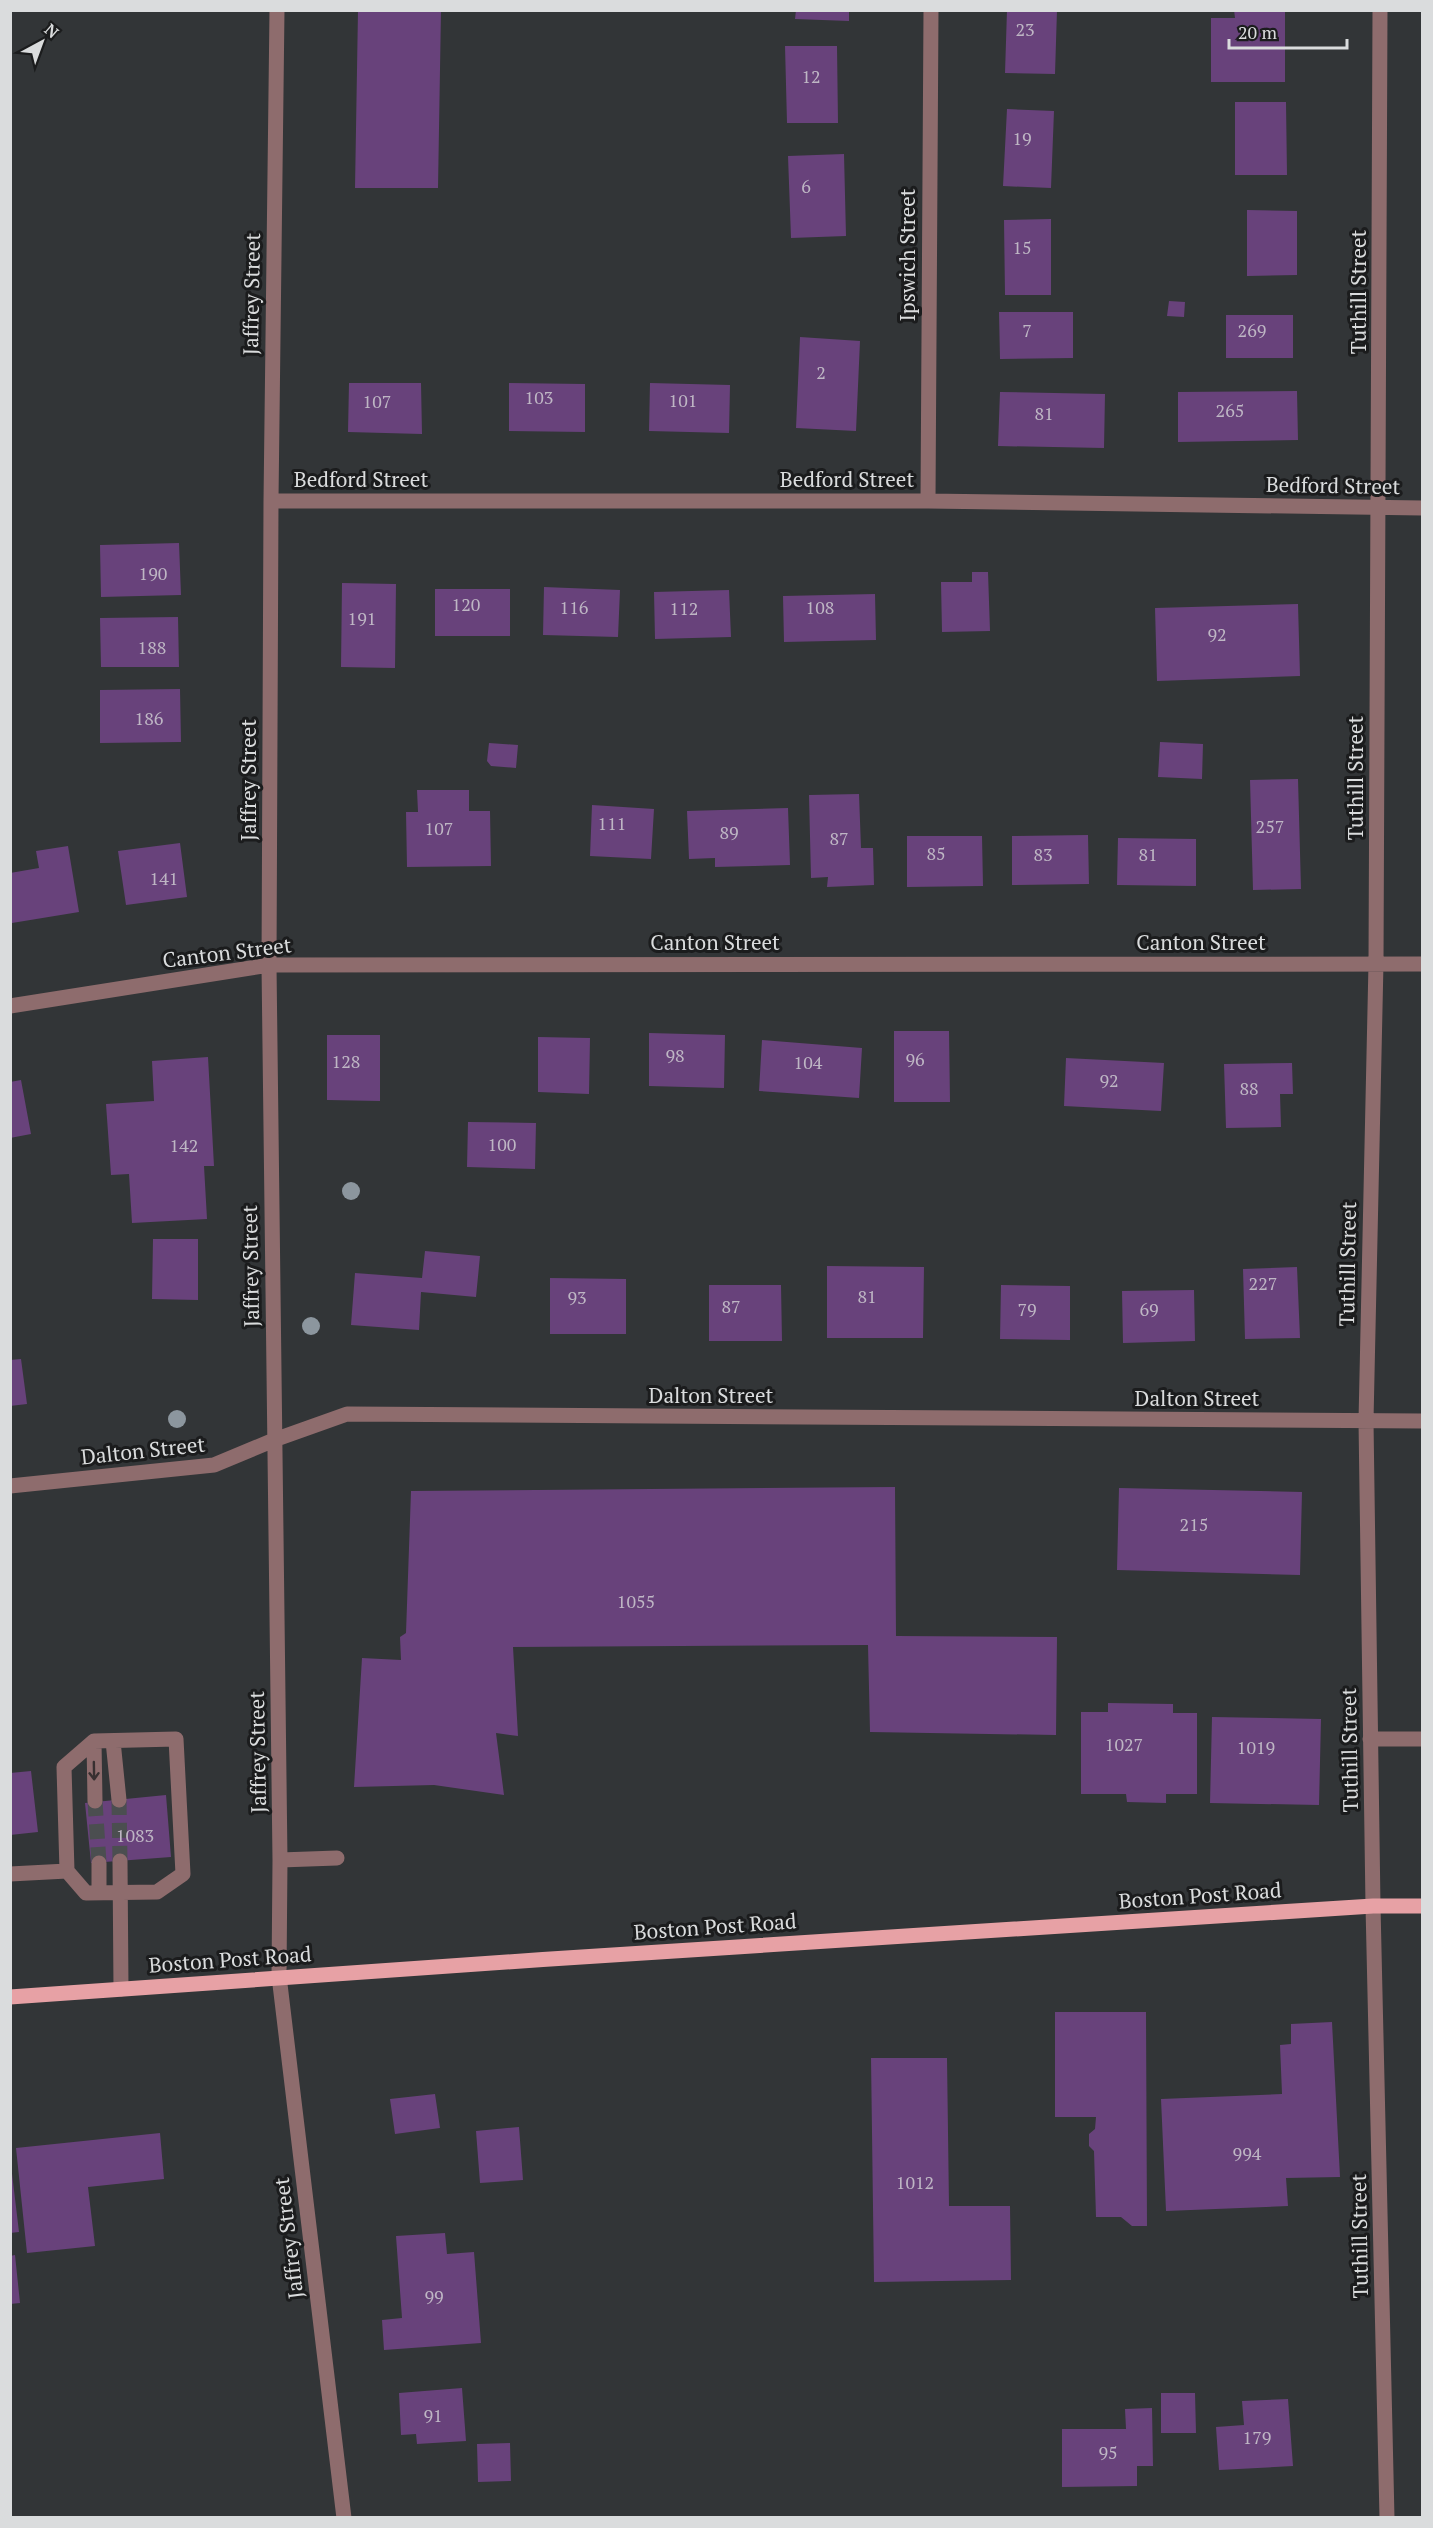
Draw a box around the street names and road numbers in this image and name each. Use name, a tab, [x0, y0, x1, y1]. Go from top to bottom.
street label: Ipswich Street	[893, 188, 921, 322]
street label: Tuthill Street	[1344, 229, 1372, 354]
street label: Jaffrey Street	[236, 232, 266, 355]
street label: Bedford Street	[294, 465, 428, 493]
street label: Bedford Street	[780, 465, 914, 493]
street label: Bedford Street	[1266, 470, 1401, 500]
street label: Tuthill Street	[1341, 715, 1369, 840]
street label: Jaffrey Street	[234, 719, 262, 841]
street label: Canton Street	[650, 928, 780, 956]
street label: Canton Street	[1136, 928, 1266, 956]
street label: Canton Street	[161, 930, 293, 974]
street label: Tuthill Street	[1332, 1201, 1362, 1327]
street label: Jaffrey Street	[235, 1205, 265, 1327]
street label: Dalton Street	[649, 1381, 774, 1409]
street label: Dalton Street	[1135, 1384, 1260, 1412]
street label: Dalton Street	[79, 1430, 207, 1470]
street label: Tuthill Street	[1334, 1687, 1364, 1813]
street label: Jaffrey Street	[242, 1691, 272, 1813]
street label: Boston Post Road	[1118, 1875, 1283, 1915]
street label: Boston Post Road	[633, 1906, 798, 1946]
street label: Boston Post Road	[148, 1939, 313, 1979]
street label: Tuthill Street	[1344, 2173, 1374, 2299]
street label: Jaffrey Street	[267, 2176, 309, 2300]

